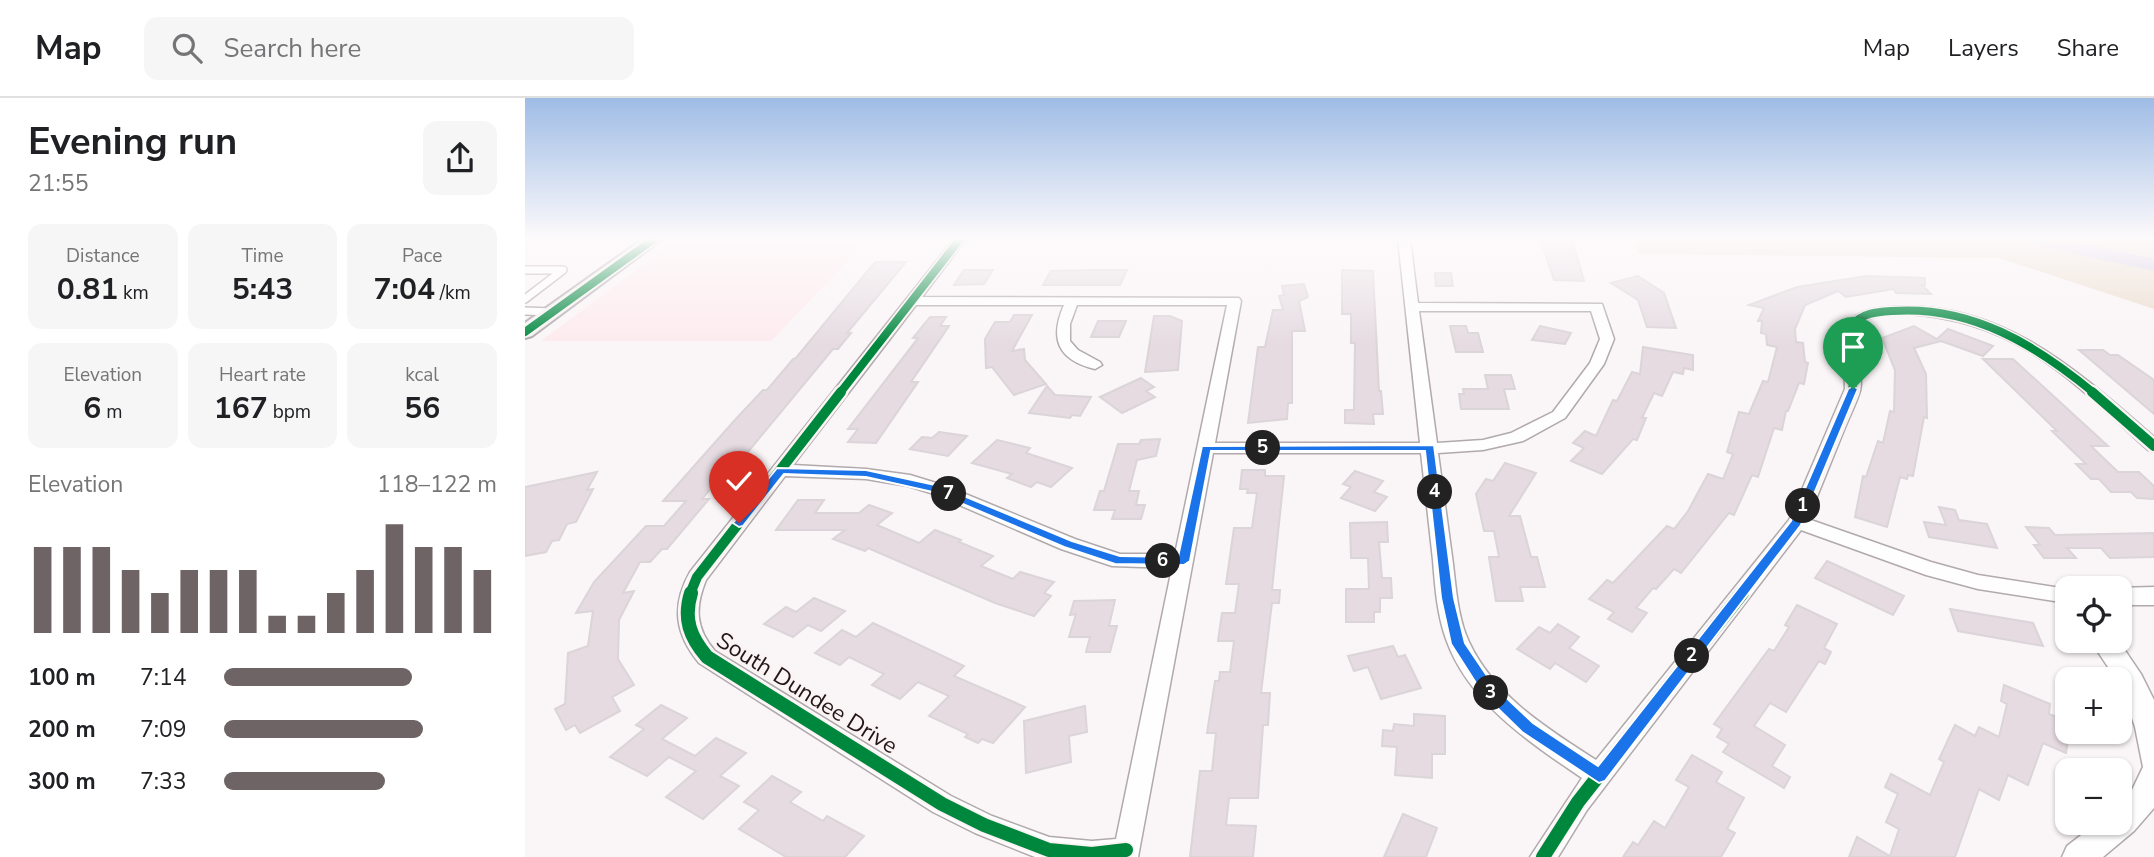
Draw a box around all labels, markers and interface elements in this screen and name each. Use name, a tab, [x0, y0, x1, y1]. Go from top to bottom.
search box	[144, 17, 634, 80]
text: Map	[35, 26, 102, 71]
icon: search	[168, 29, 206, 67]
text: Search here	[224, 31, 361, 66]
text: Map	[1863, 32, 1910, 64]
text: Layers	[1948, 32, 2019, 64]
text: Share	[2057, 32, 2119, 64]
text: Evening run	[28, 116, 237, 167]
button: share	[423, 121, 497, 195]
text: 21:55	[28, 168, 88, 199]
text: Distance	[66, 243, 140, 269]
text: Time	[241, 243, 284, 269]
text: Pace	[402, 243, 442, 269]
text: 0.81	[57, 269, 118, 310]
text: 5:43	[232, 269, 293, 310]
text: 7:04	[373, 269, 435, 310]
text: km	[118, 280, 149, 306]
text: /km	[435, 280, 471, 306]
pin	[1823, 317, 1883, 389]
icon: arrive	[1834, 328, 1872, 366]
text: Elevation	[63, 362, 142, 388]
text: Heart rate	[219, 362, 306, 388]
text: kcal	[405, 362, 439, 388]
text: 6	[83, 388, 101, 429]
text: 167	[214, 388, 268, 429]
text: 56	[404, 388, 440, 429]
text: m	[101, 399, 122, 425]
text: bpm	[268, 399, 311, 425]
pin: 5	[1245, 430, 1281, 466]
text: 5	[1257, 434, 1268, 460]
pin	[709, 451, 769, 523]
icon: check	[720, 462, 758, 500]
text: Elevation	[28, 469, 123, 500]
text: 118–122 m	[377, 469, 497, 500]
pin: 4	[1417, 474, 1453, 510]
pin: 7	[931, 476, 967, 512]
text: 4	[1429, 478, 1440, 504]
text: 7	[943, 480, 954, 506]
pin: 1	[1785, 488, 1821, 524]
text: 1	[1797, 492, 1808, 518]
pin: 6	[1145, 544, 1181, 578]
text: 6	[1157, 547, 1168, 573]
map controls	[2055, 576, 2132, 835]
button: locate	[2055, 576, 2132, 653]
street label: South Dundee Drive	[710, 625, 904, 761]
pin: 2	[1675, 638, 1709, 674]
text: 2	[1686, 642, 1697, 668]
text: 100 m	[28, 662, 96, 693]
text: 7:14	[140, 662, 187, 693]
button: +	[2055, 667, 2132, 744]
pin: 3	[1473, 676, 1509, 710]
text: 3	[1485, 679, 1496, 705]
text: 200 m	[28, 714, 96, 745]
text: 7:09	[140, 714, 187, 745]
button: −	[2055, 758, 2132, 835]
text: 300 m	[28, 766, 96, 797]
text: 7:33	[140, 766, 187, 797]

